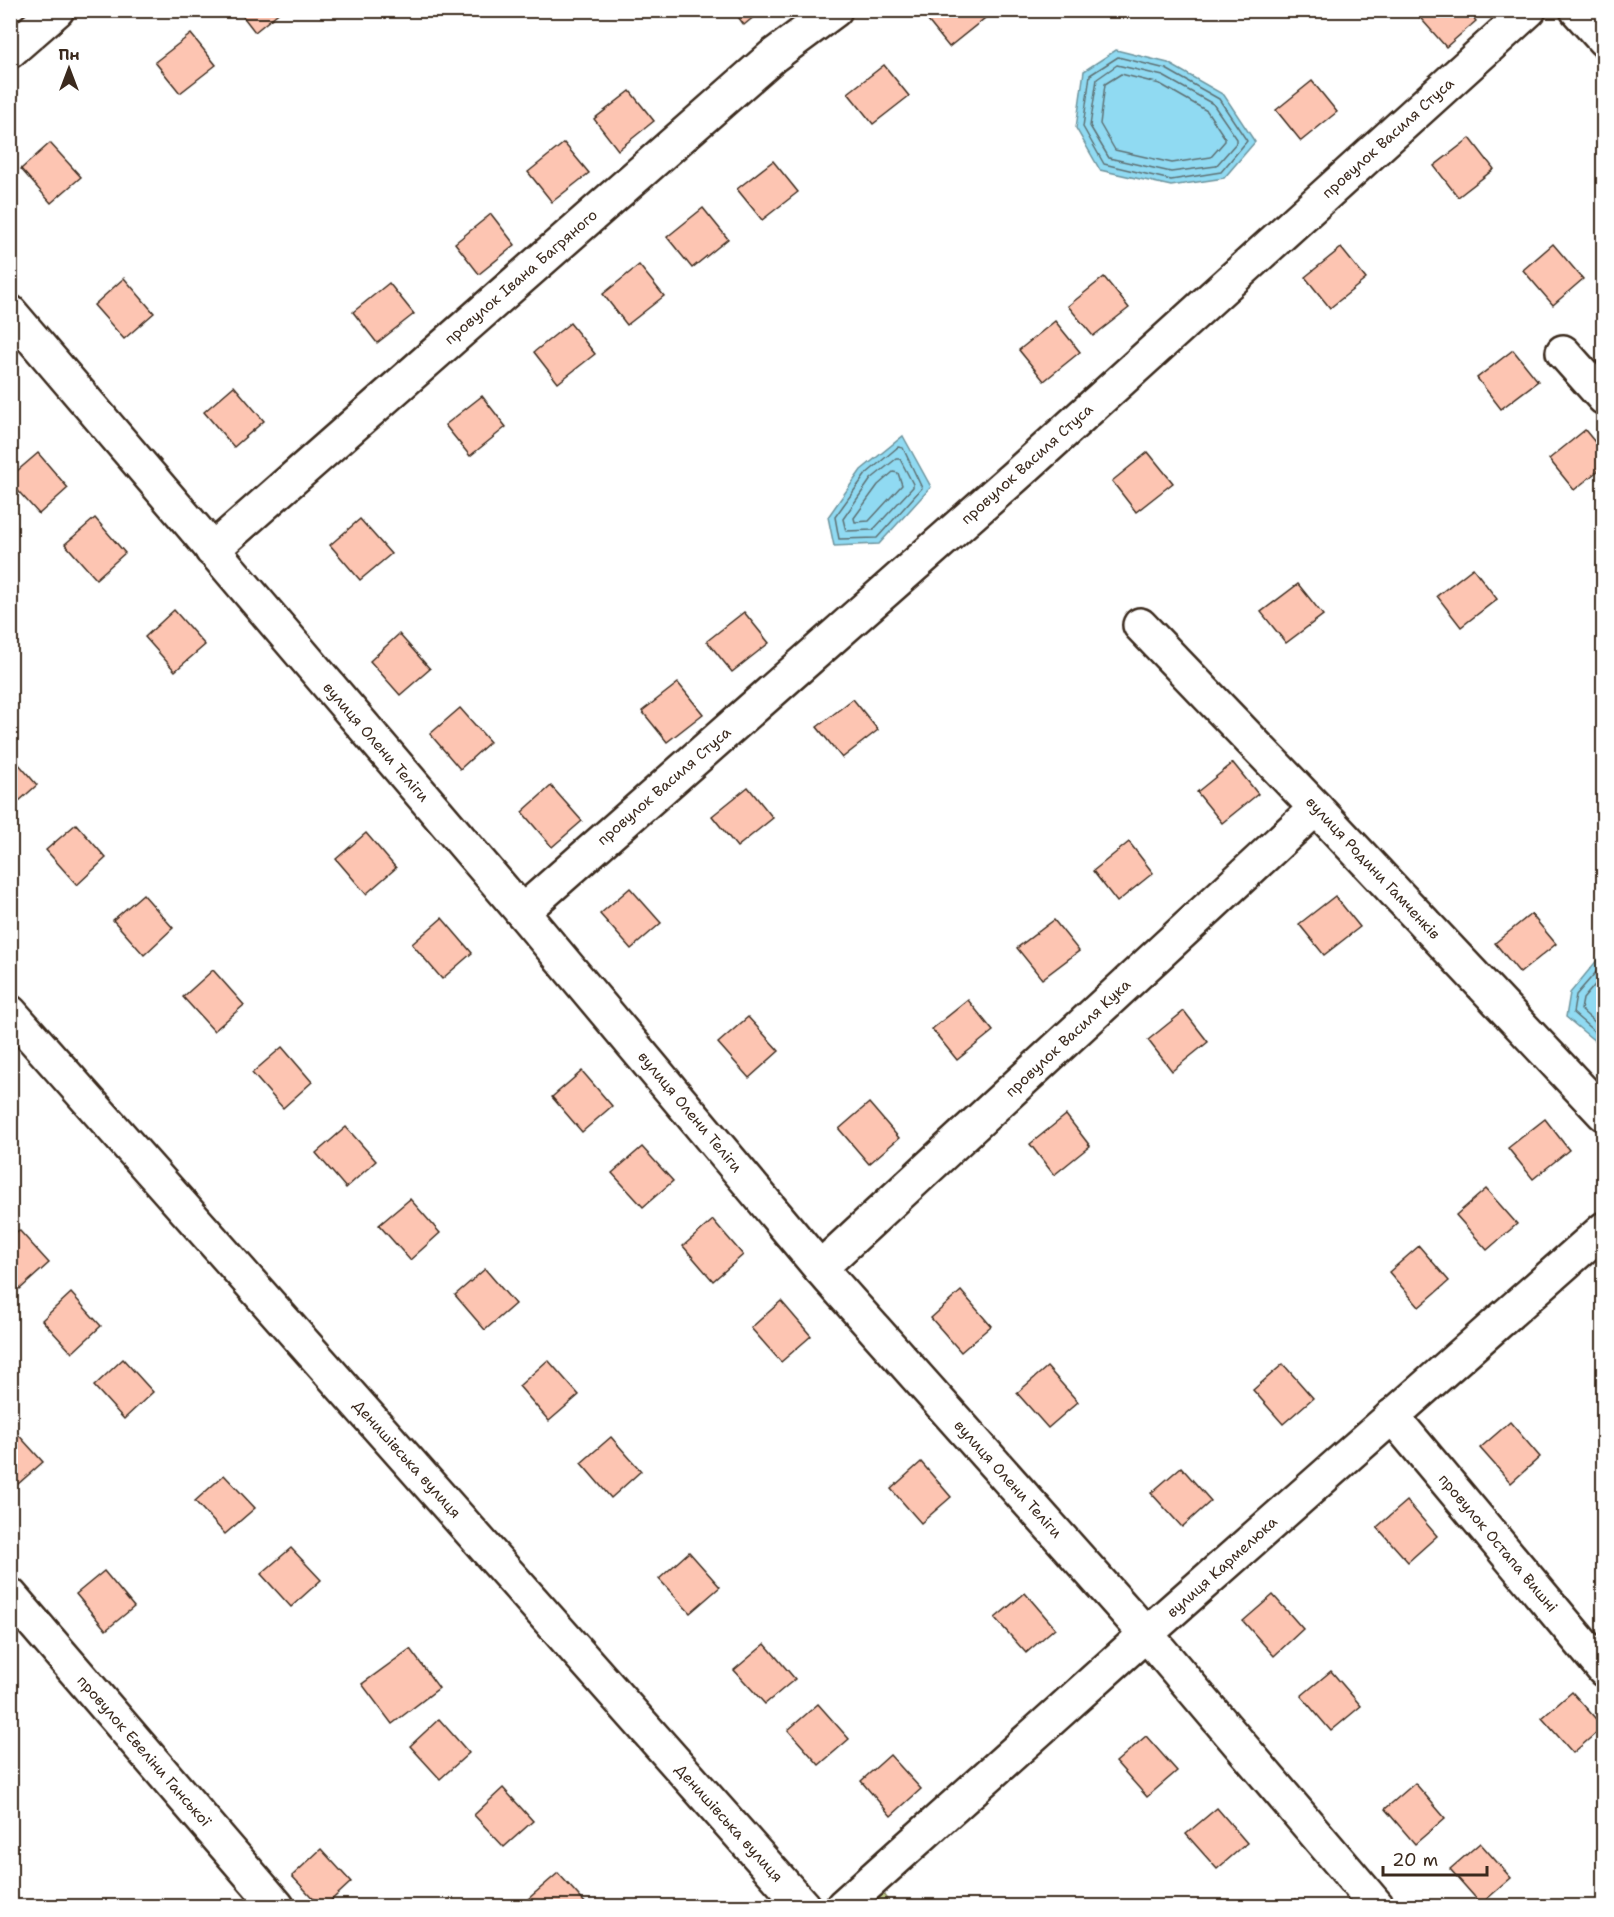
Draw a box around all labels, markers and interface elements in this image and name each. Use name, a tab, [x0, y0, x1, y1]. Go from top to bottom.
north arrow	[39, 39, 99, 99]
text: Пн	[58, 44, 80, 65]
street label: провулок Василя Стуса	[1318, 73, 1459, 203]
street label: провулок Івана Багряного	[440, 205, 602, 349]
street label: провулок Василя Стуса	[957, 399, 1098, 529]
street label: вулиця Олени Теліги	[318, 678, 434, 806]
street label: провулок Василя Стуса	[593, 722, 736, 850]
street label: вулиця Родини Гамченків	[1301, 792, 1445, 944]
street label: провулок Василя Кука	[1001, 974, 1135, 1101]
street label: вулиця Олени Теліги	[633, 1047, 747, 1177]
street label: Денишівська вулиця	[349, 1396, 465, 1522]
street label: вулиця Олени Теліги	[950, 1416, 1067, 1542]
street label: провулок Остапа Вишні	[1434, 1469, 1562, 1617]
street label: вулиця Кармелюка	[1162, 1511, 1282, 1622]
street label: провулок Евеліни Ганської	[73, 1671, 216, 1831]
street label: Денишівська вулиця	[671, 1760, 787, 1886]
scale bar	[1383, 1839, 1486, 1877]
text: 20 m	[1392, 1848, 1438, 1872]

